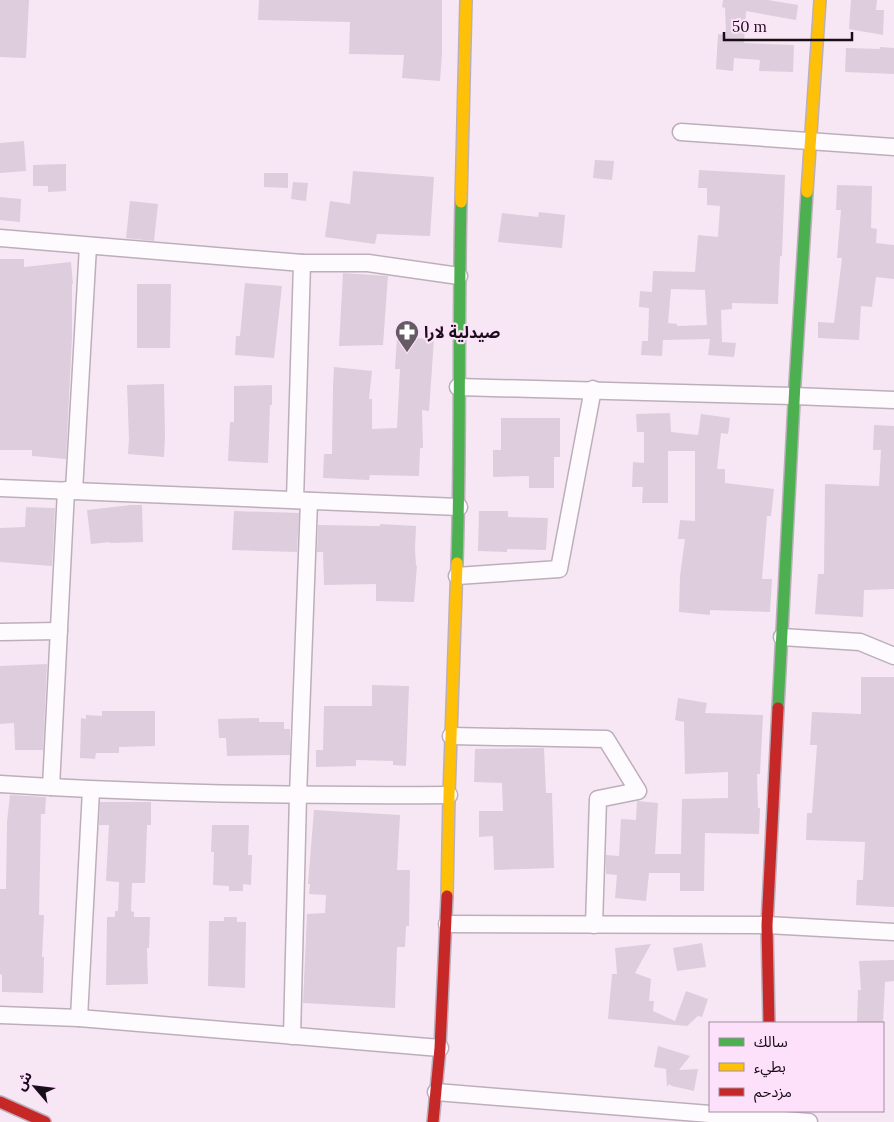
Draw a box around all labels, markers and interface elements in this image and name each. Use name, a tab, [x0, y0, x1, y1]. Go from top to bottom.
scale bar	[724, 10, 852, 42]
text: 50 m	[732, 17, 767, 36]
pharmacy icon: صيدلية لارا	[394, 319, 420, 353]
place label: صيدلية لارا	[424, 322, 500, 342]
legend	[709, 1022, 884, 1112]
text: سالك	[754, 1032, 788, 1051]
text: بطيء	[754, 1057, 786, 1078]
north arrow	[10, 1062, 60, 1112]
text: ش	[11, 1068, 36, 1094]
text: مزدحم	[754, 1082, 792, 1103]

